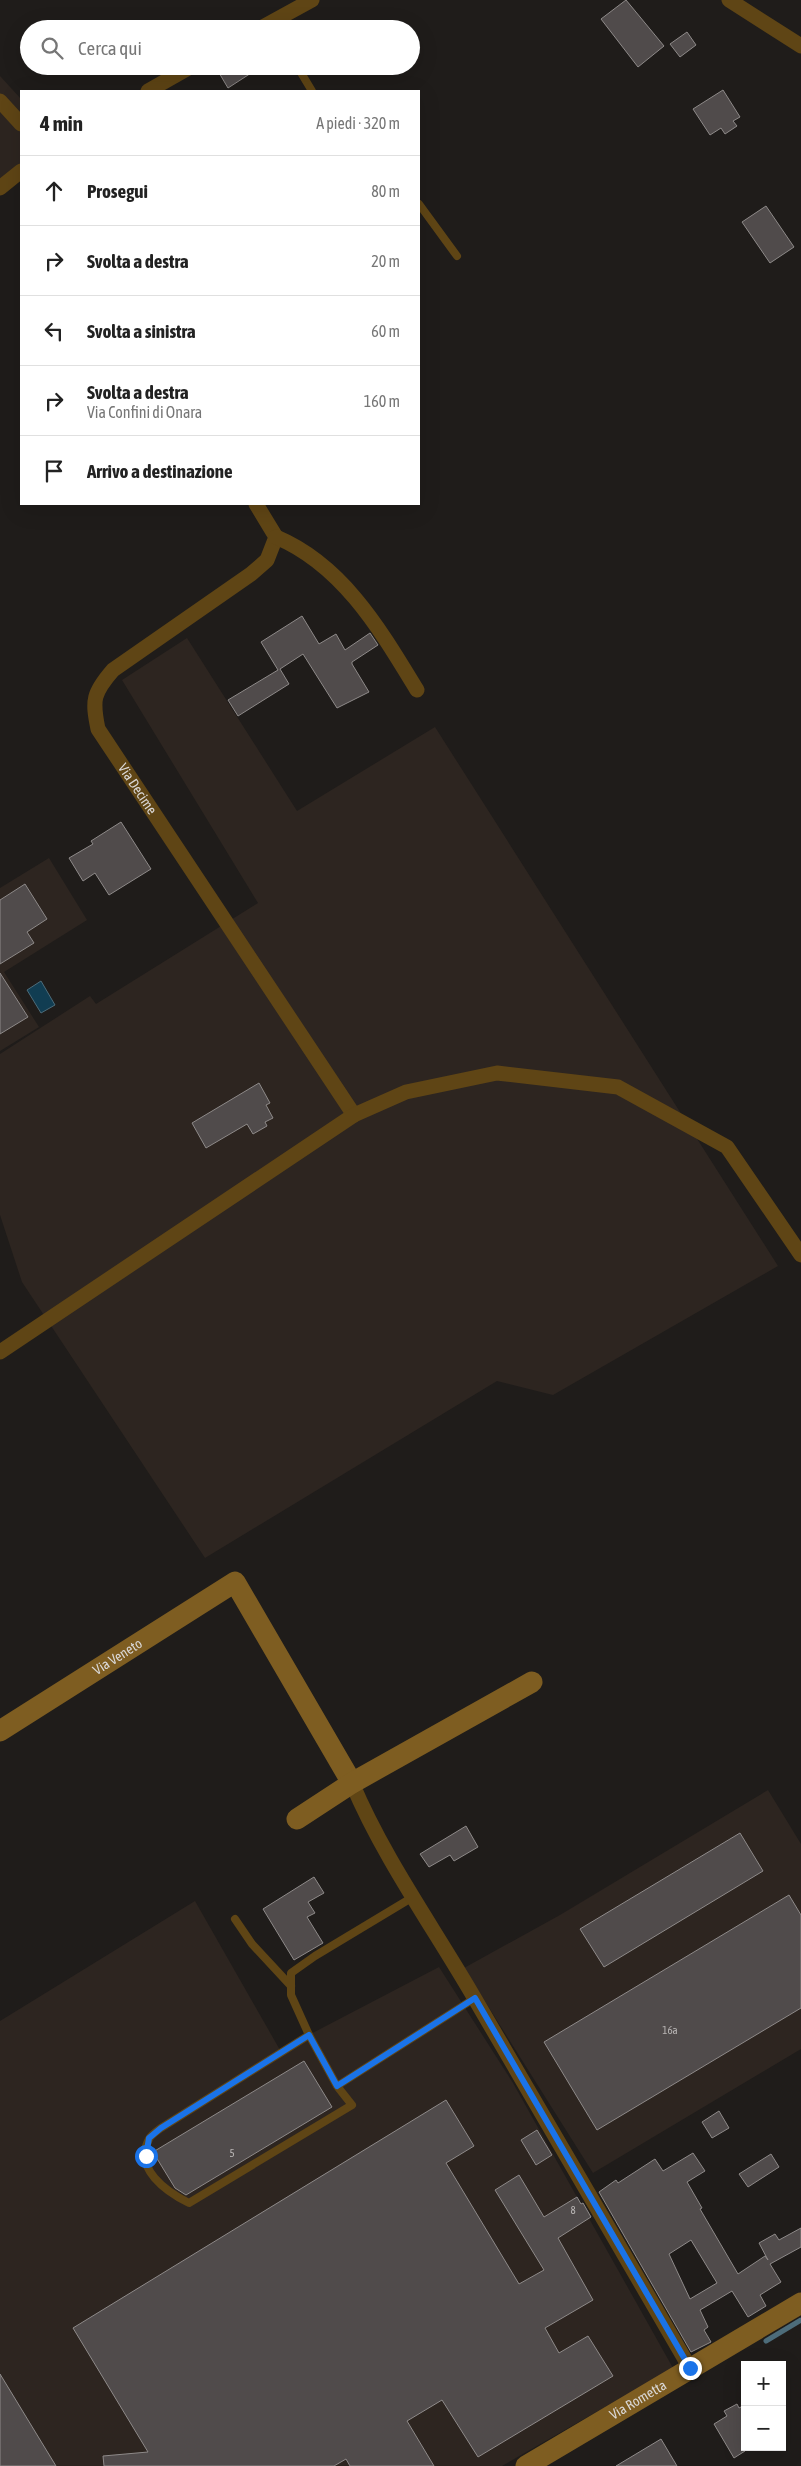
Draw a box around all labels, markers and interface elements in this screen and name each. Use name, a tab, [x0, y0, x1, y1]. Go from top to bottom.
search box	[20, 20, 420, 75]
icon: search	[38, 34, 66, 62]
text: Cerca qui	[78, 37, 142, 59]
text: 4 min	[40, 111, 83, 135]
text: A piedi · 320 m	[316, 114, 400, 132]
icon: ahead	[40, 177, 68, 205]
text: Prosegui	[87, 180, 148, 202]
text: 80 m	[371, 182, 400, 200]
icon: right	[40, 247, 68, 275]
text: Svolta a destra	[87, 250, 189, 272]
text: 20 m	[371, 252, 400, 270]
icon: left	[40, 317, 68, 345]
text: Svolta a sinistra	[87, 320, 196, 342]
text: 60 m	[371, 322, 400, 340]
text: Svolta a destra	[87, 381, 189, 403]
icon: right	[40, 387, 68, 415]
text: 160 m	[364, 392, 400, 410]
text: Via Confini di Onara	[87, 403, 202, 421]
icon: arrive	[40, 457, 68, 485]
text: Arrivo a destinazione	[87, 460, 233, 482]
street label: Via Decime	[115, 760, 160, 817]
street label: Via Veneto	[90, 1635, 145, 1678]
house number: 16a	[662, 2024, 678, 2036]
route start	[135, 2145, 158, 2168]
house number: 5	[229, 2147, 235, 2159]
house number: 8	[570, 2204, 576, 2216]
route end	[679, 2357, 702, 2380]
map controls	[741, 2361, 786, 2451]
button: +	[741, 2361, 786, 2406]
street label: Via Rometta	[607, 2377, 669, 2423]
button: −	[741, 2406, 786, 2451]

